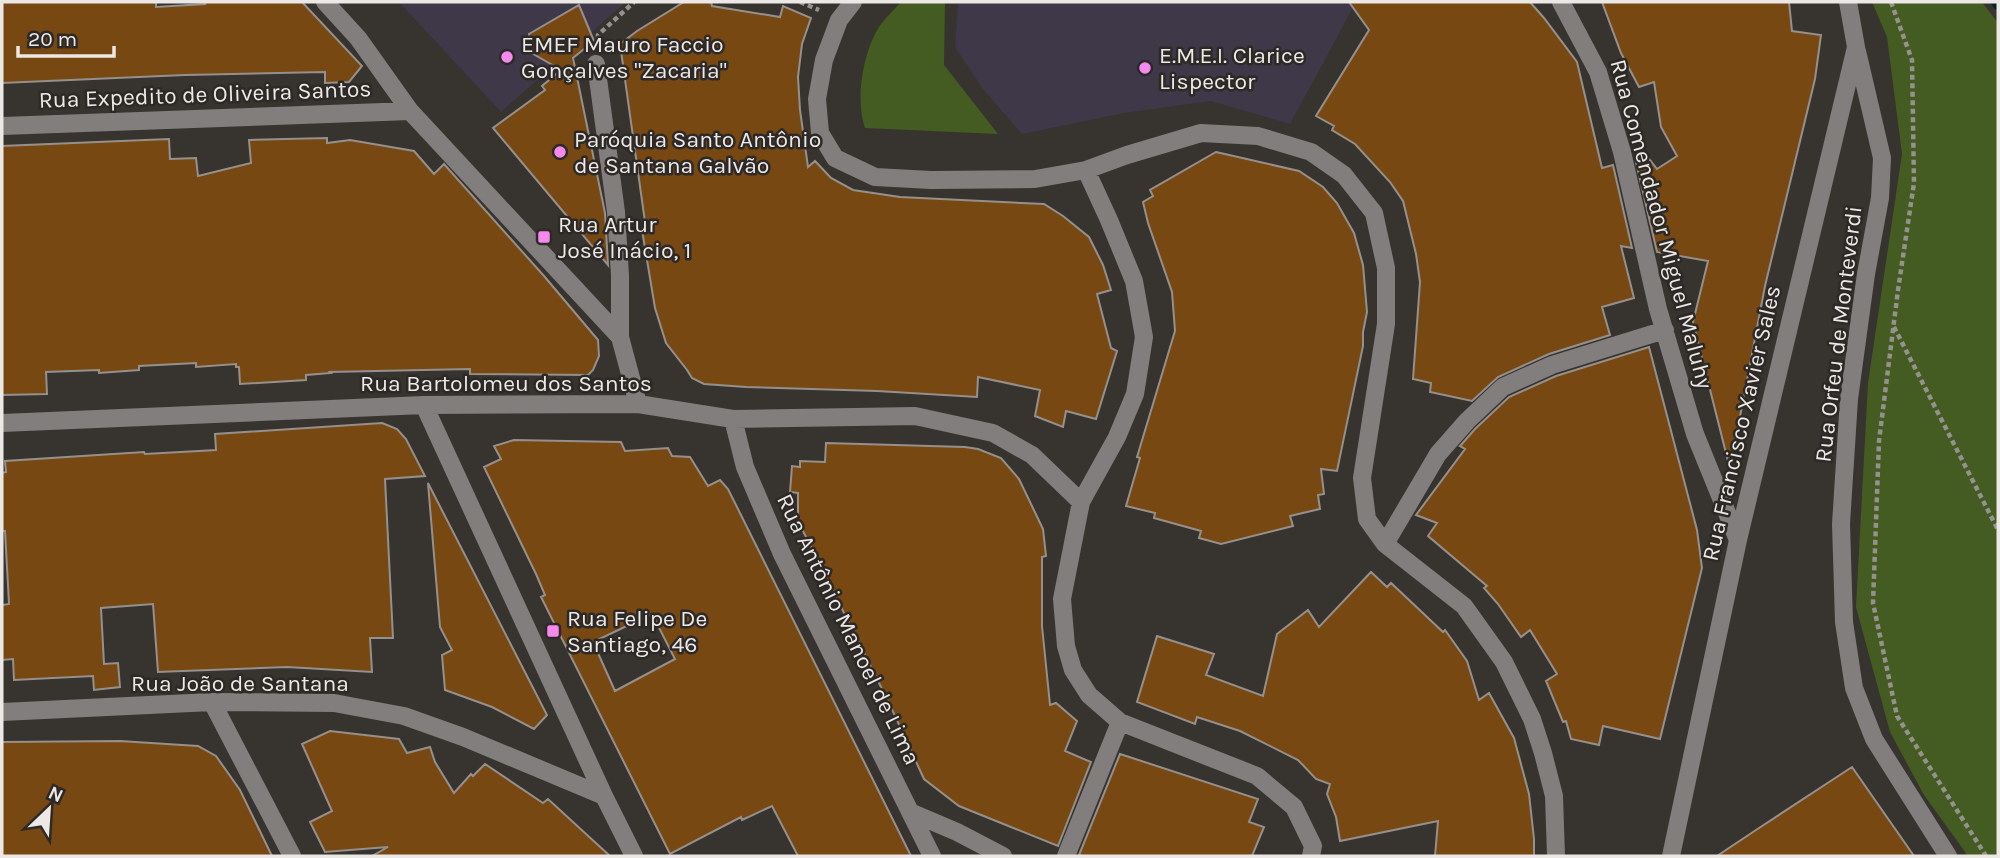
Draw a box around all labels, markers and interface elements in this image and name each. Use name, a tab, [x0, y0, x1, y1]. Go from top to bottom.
scale bar	[18, 14, 114, 58]
text: 20 m	[28, 27, 77, 51]
place label: EMEF Mauro Faccio Gonçalves "Zacaria"	[521, 31, 727, 84]
place label: E.M.E.I. Clarice Lispector	[1159, 42, 1305, 95]
marker: EMEF Mauro Faccio Gonçalves "Zacaria"	[499, 49, 515, 65]
street label: Rua Comendador Miguel Maluhy	[1604, 56, 1719, 392]
marker: E.M.E.I. Clarice Lispector	[1137, 60, 1153, 76]
street label: Rua Expedito de Oliveira Santos	[38, 75, 372, 114]
place label: Paróquia Santo Antônio de Santana Galvão	[574, 126, 821, 179]
marker: Paróquia Santo Antônio de Santana Galvão	[552, 144, 568, 160]
street label: Rua Orfeu de Monteverdi	[1809, 204, 1868, 464]
place label: Rua Artur José Inácio, 1	[558, 211, 691, 264]
marker: Rua Artur José Inácio, 1	[536, 229, 552, 245]
street label: Rua Francisco Xavier Sales	[1697, 283, 1786, 564]
street label: Rua Bartolomeu dos Santos	[360, 370, 652, 397]
street label: Rua Antônio Manoel de Lima	[771, 489, 926, 769]
place label: Rua Felipe De Santiago, 46	[567, 605, 707, 658]
marker: Rua Felipe De Santiago, 46	[545, 623, 561, 639]
street label: Rua João de Santana	[131, 670, 349, 697]
north arrow	[14, 774, 84, 844]
text: N	[45, 782, 67, 807]

